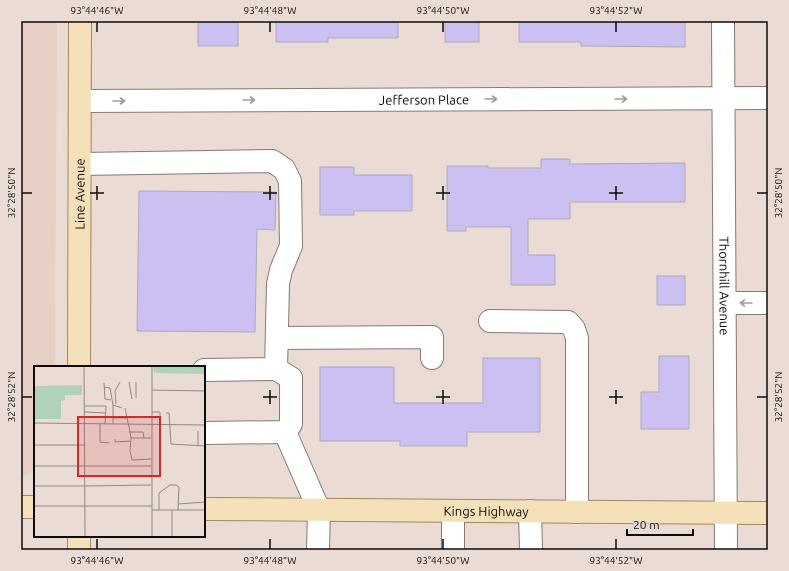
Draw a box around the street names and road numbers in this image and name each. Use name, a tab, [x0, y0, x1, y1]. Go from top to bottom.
street label: Jefferson Place	[379, 92, 469, 107]
street label: Line Avenue	[72, 158, 87, 230]
street label: Thornhill Avenue	[717, 236, 732, 335]
street label: Kings Highway	[443, 504, 529, 518]

